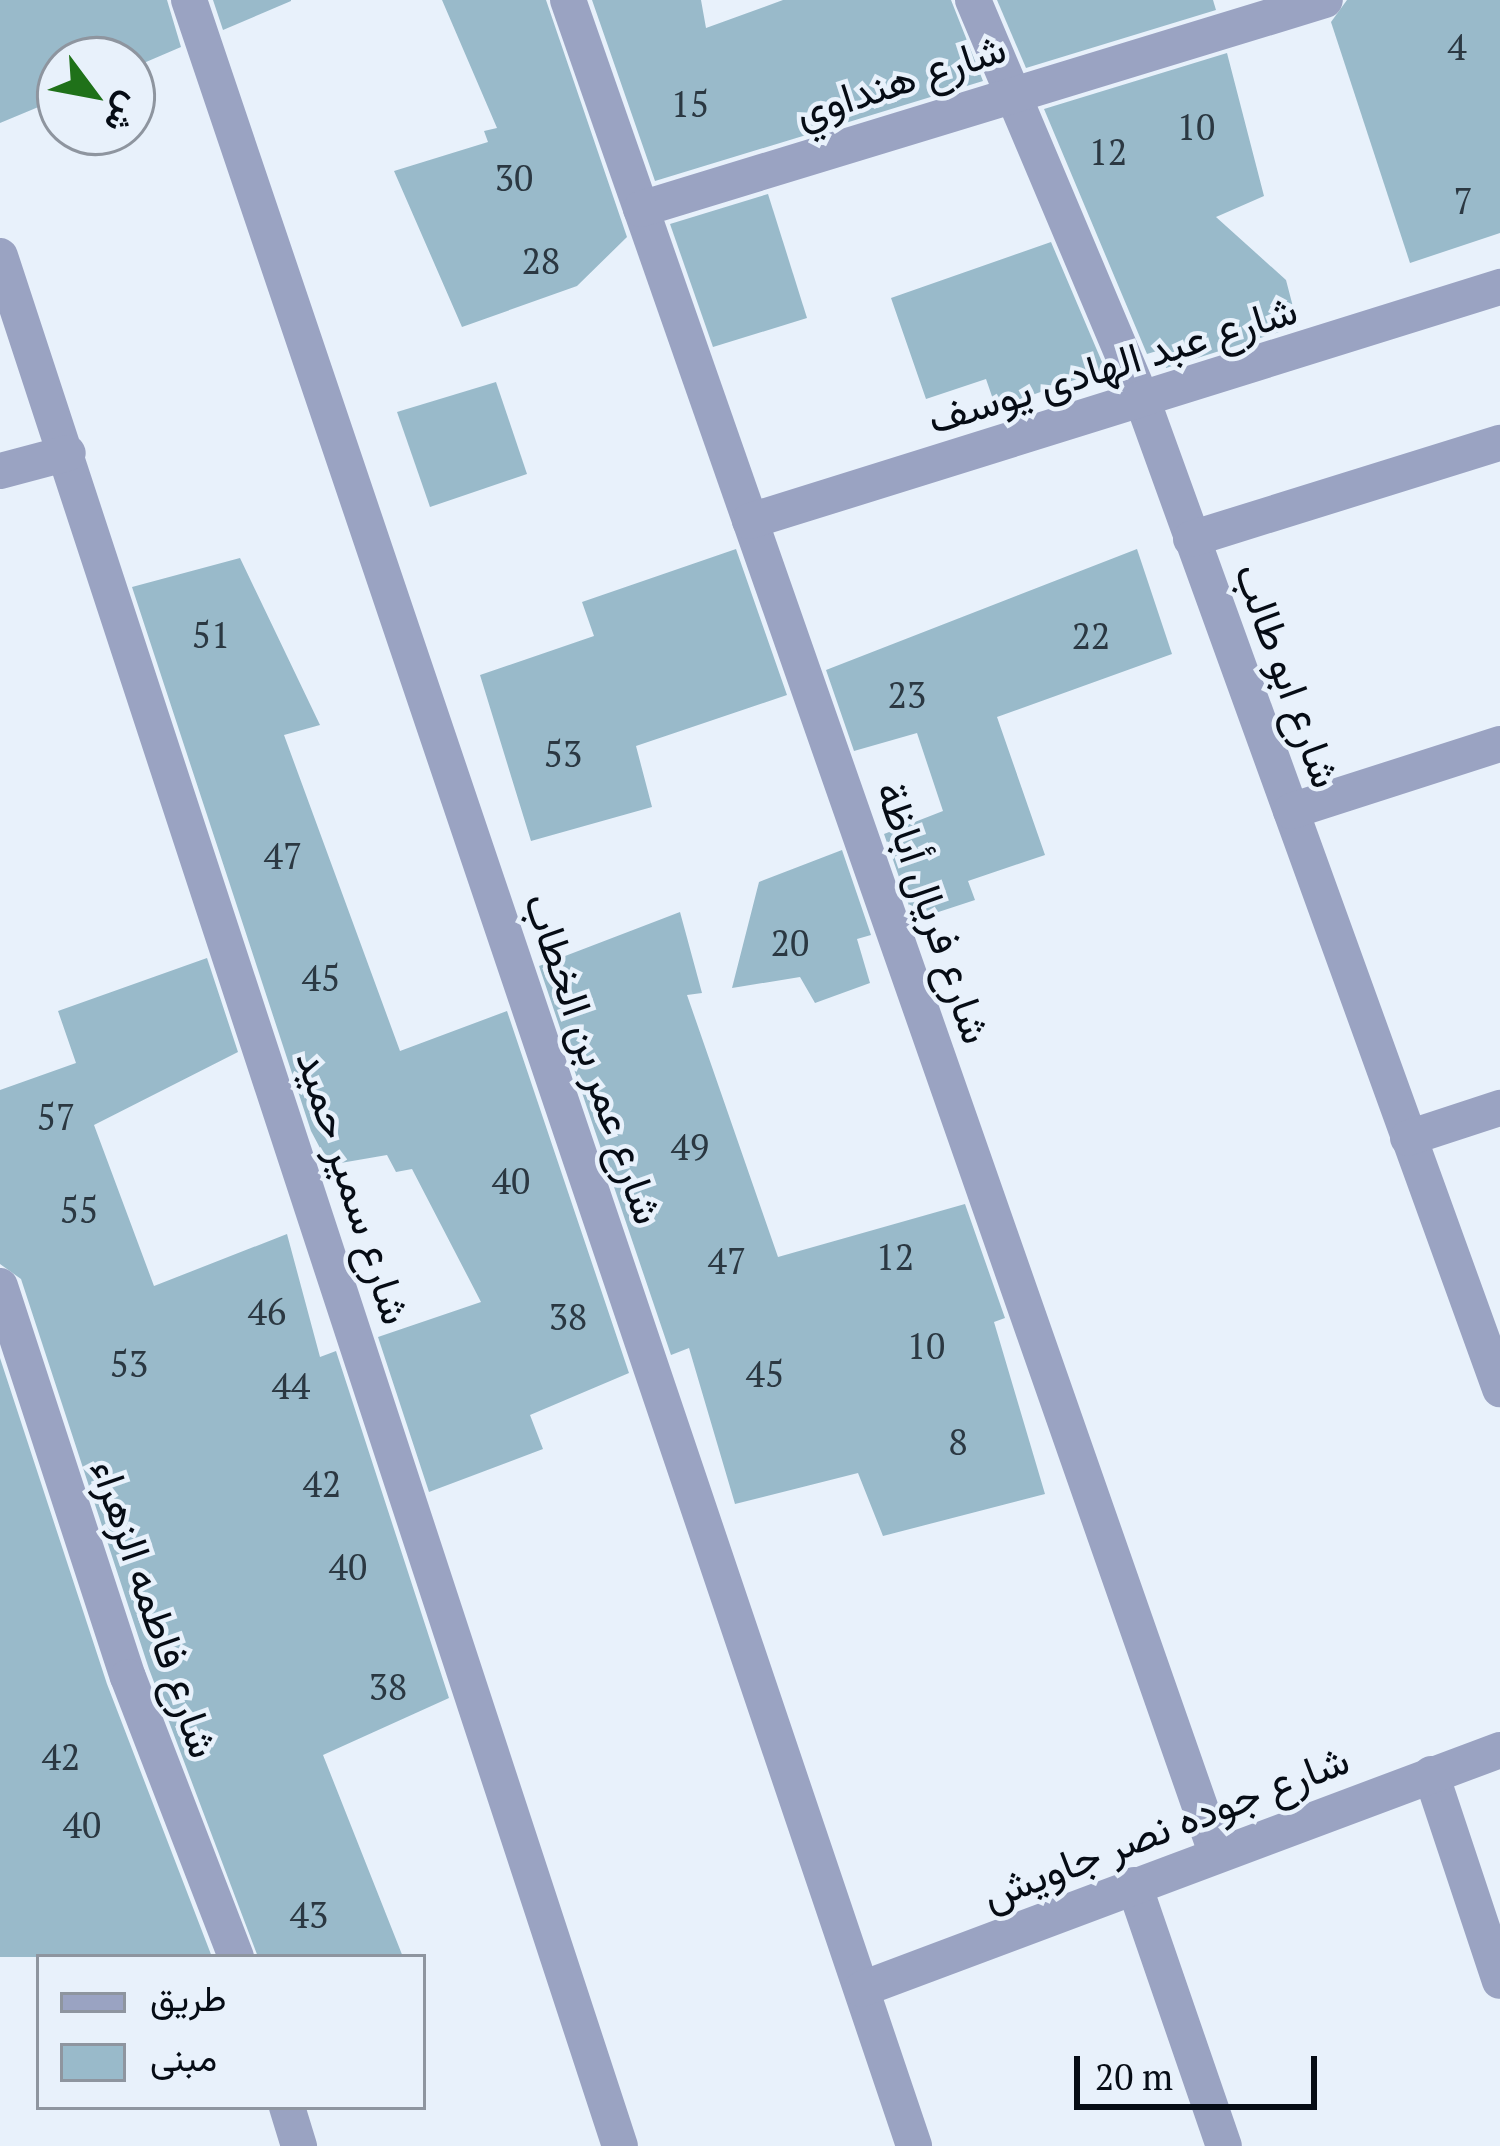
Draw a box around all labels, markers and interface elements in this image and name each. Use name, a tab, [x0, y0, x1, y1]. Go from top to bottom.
street label: شارع هنداوي	[788, 21, 1012, 137]
house number: 4	[1447, 25, 1467, 69]
north arrow	[36, 36, 156, 156]
house number: 15	[671, 82, 709, 126]
text: ش	[96, 86, 153, 142]
house number: 10	[1177, 105, 1215, 149]
house number: 12	[1089, 130, 1127, 174]
house number: 30	[495, 156, 533, 200]
house number: 7	[1453, 179, 1473, 223]
house number: 28	[522, 239, 560, 283]
street label: شارع عبد الهادى يوسف	[921, 283, 1303, 443]
street label: شارع ابو طالب	[1225, 556, 1353, 794]
house number: 51	[192, 613, 230, 657]
house number: 22	[1072, 614, 1110, 658]
house number: 23	[888, 673, 926, 717]
house number: 53	[544, 732, 582, 776]
street label: شارع فريال أباظة	[867, 774, 1003, 1050]
house number: 47	[264, 834, 302, 878]
street label: شارع عمر بن الخطاب	[515, 886, 675, 1230]
house number: 20	[771, 921, 809, 965]
house number: 45	[302, 956, 340, 1000]
street label: شارع سمير حميد	[287, 1044, 423, 1330]
house number: 57	[37, 1095, 75, 1139]
house number: 49	[671, 1125, 709, 1169]
house number: 40	[492, 1159, 530, 1203]
house number: 55	[60, 1188, 98, 1232]
house number: 12	[876, 1235, 914, 1279]
house number: 47	[708, 1239, 746, 1283]
house number: 46	[248, 1290, 286, 1334]
house number: 38	[549, 1295, 587, 1339]
house number: 10	[907, 1324, 945, 1368]
house number: 53	[110, 1342, 148, 1386]
house number: 45	[746, 1352, 784, 1396]
house number: 44	[272, 1364, 310, 1408]
house number: 8	[948, 1420, 968, 1464]
street label: شارع فاطمه الزهراء	[81, 1452, 231, 1764]
house number: 42	[303, 1462, 341, 1506]
house number: 40	[329, 1545, 367, 1589]
house number: 38	[369, 1665, 407, 1709]
street label: شارع جوده نصر جاويش	[975, 1733, 1355, 1919]
house number: 42	[42, 1735, 80, 1779]
house number: 40	[63, 1803, 101, 1847]
house number: 43	[290, 1893, 328, 1937]
legend	[36, 1954, 426, 2110]
text: طريق	[150, 1974, 226, 2021]
scale bar	[1080, 2032, 1323, 2106]
text: مبنى	[150, 2034, 217, 2081]
text: 20 m	[1095, 2053, 1173, 2100]

